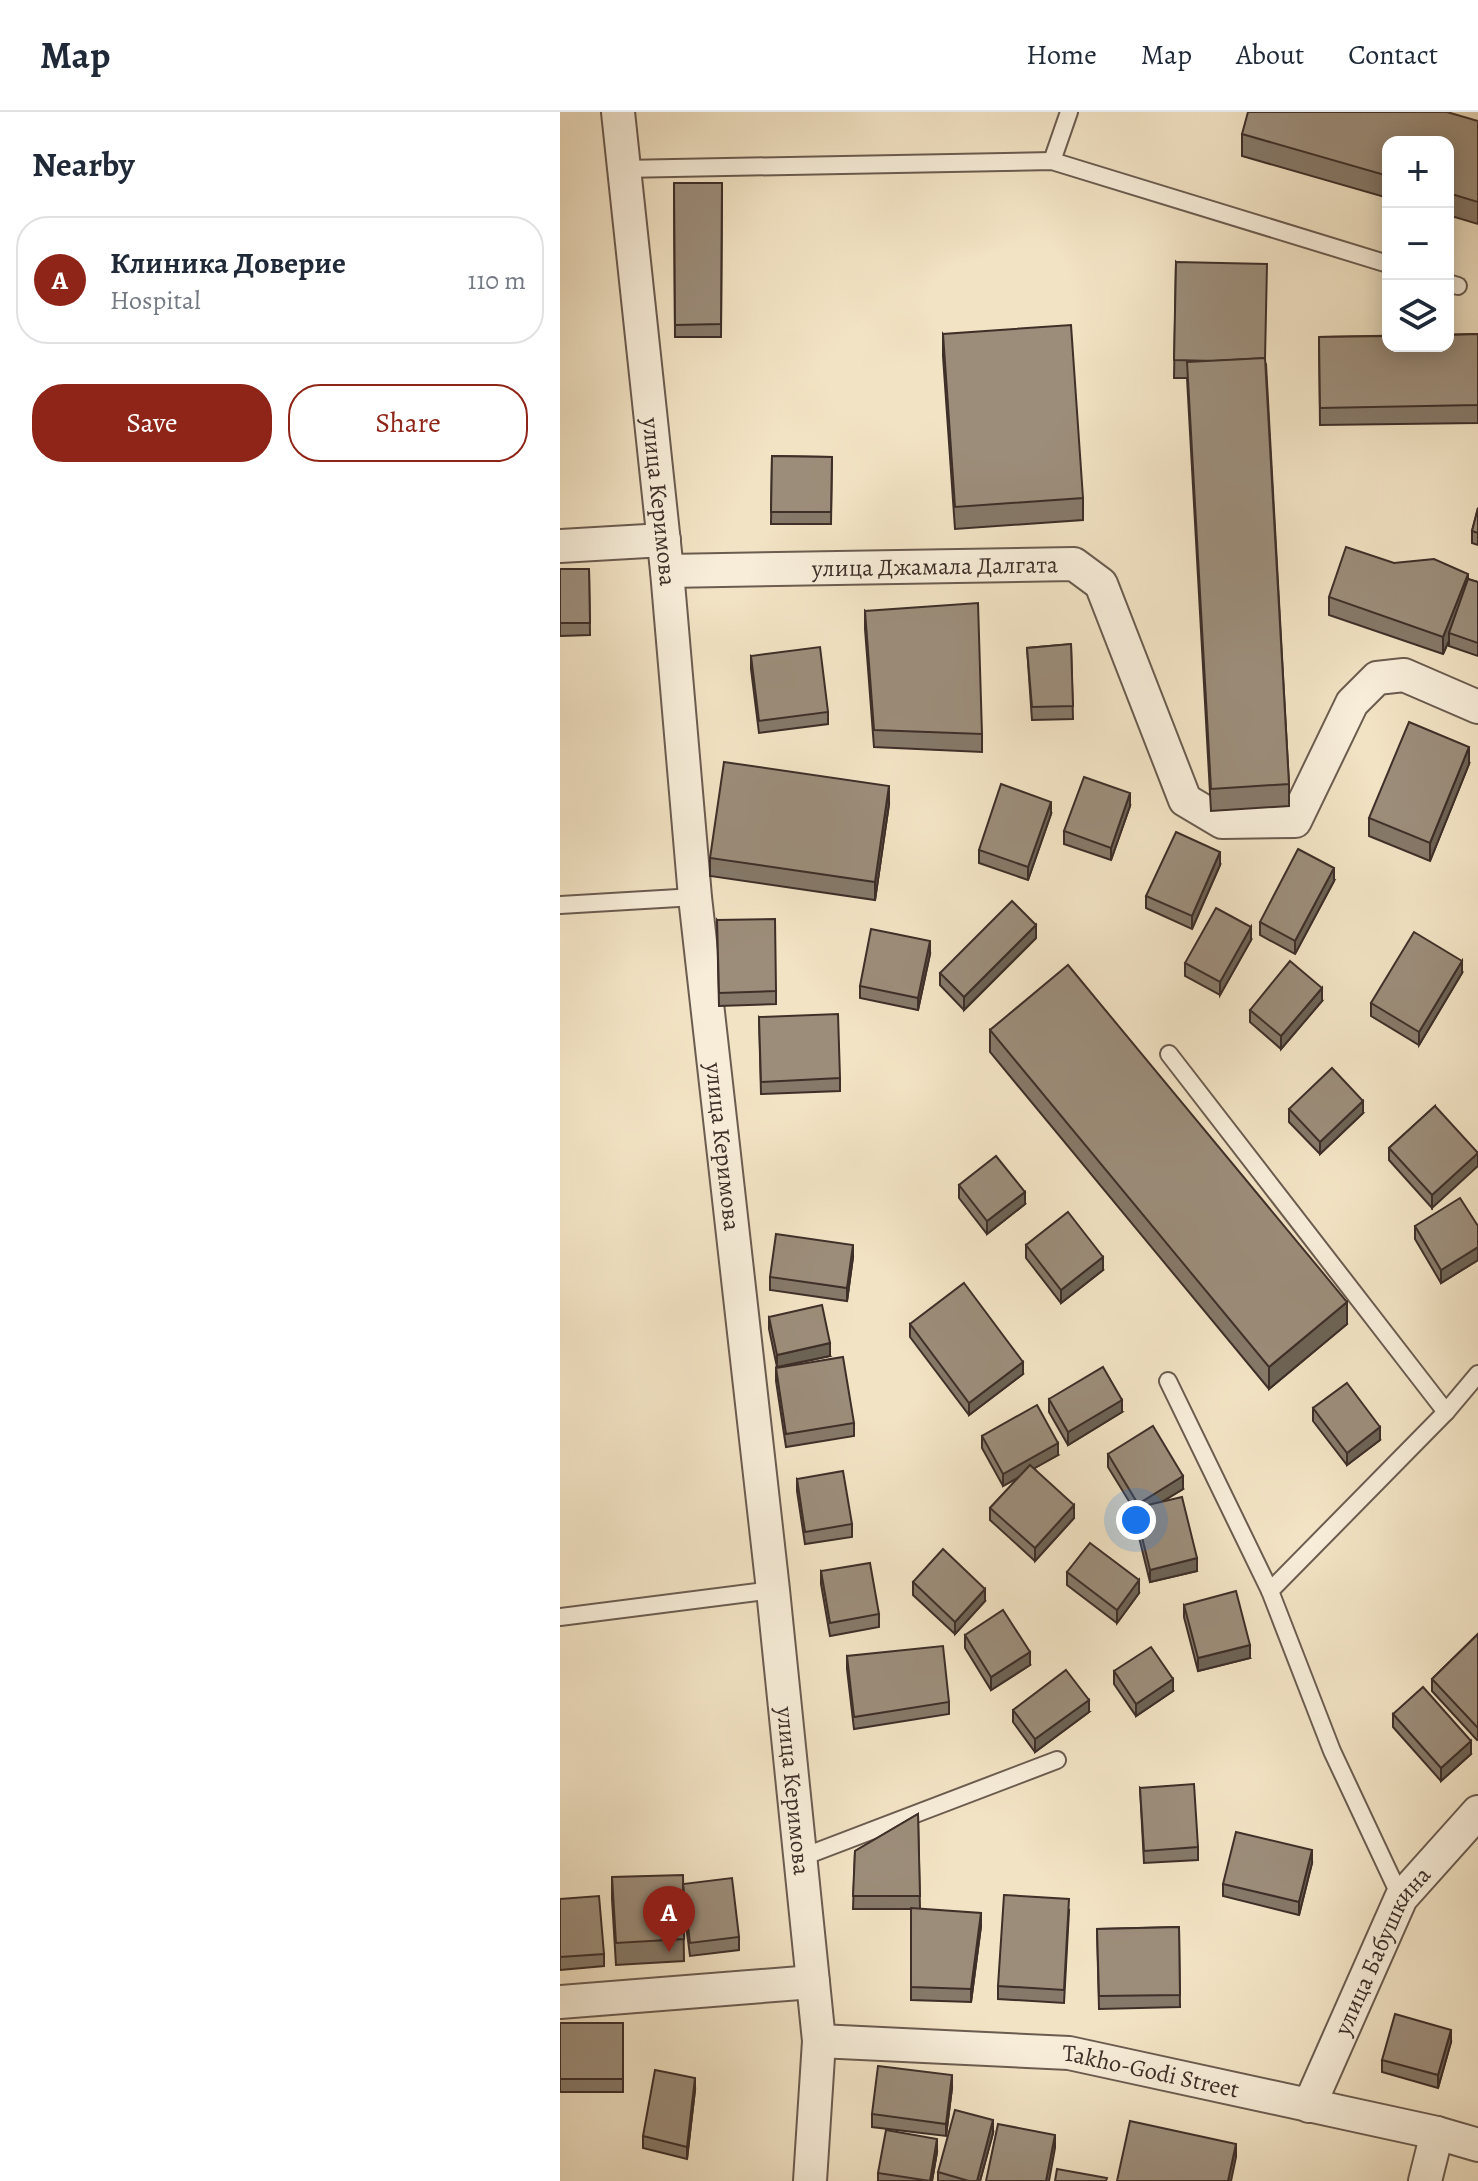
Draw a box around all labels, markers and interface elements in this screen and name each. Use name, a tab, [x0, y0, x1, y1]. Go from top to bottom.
text: Map	[40, 29, 110, 81]
text: Home	[1026, 36, 1097, 74]
text: Map	[1141, 36, 1192, 74]
text: About	[1236, 36, 1304, 74]
text: Contact	[1348, 36, 1438, 74]
map controls	[1382, 136, 1454, 352]
button: +	[1382, 136, 1454, 208]
text: Nearby	[32, 141, 135, 188]
button: −	[1382, 208, 1454, 280]
text: Клиника Доверие	[110, 243, 346, 283]
text: A	[52, 263, 68, 298]
text: 110 m	[468, 263, 526, 298]
button: layers	[1382, 280, 1454, 352]
text: Hospital	[110, 283, 201, 318]
button: Save	[32, 384, 272, 462]
button: Share	[288, 384, 528, 462]
street label: улица Керимова	[635, 415, 684, 587]
street label: улица Джамала Далгата	[811, 548, 1058, 585]
street label: улица Керимова	[698, 1060, 748, 1232]
your location	[1116, 1500, 1156, 1540]
street label: улица Керимова	[769, 1704, 818, 1877]
street label: улица Бабушкина	[1326, 1859, 1438, 2041]
pin: A	[643, 1886, 695, 1952]
street label: Takho-Godi Street	[1062, 2037, 1242, 2106]

